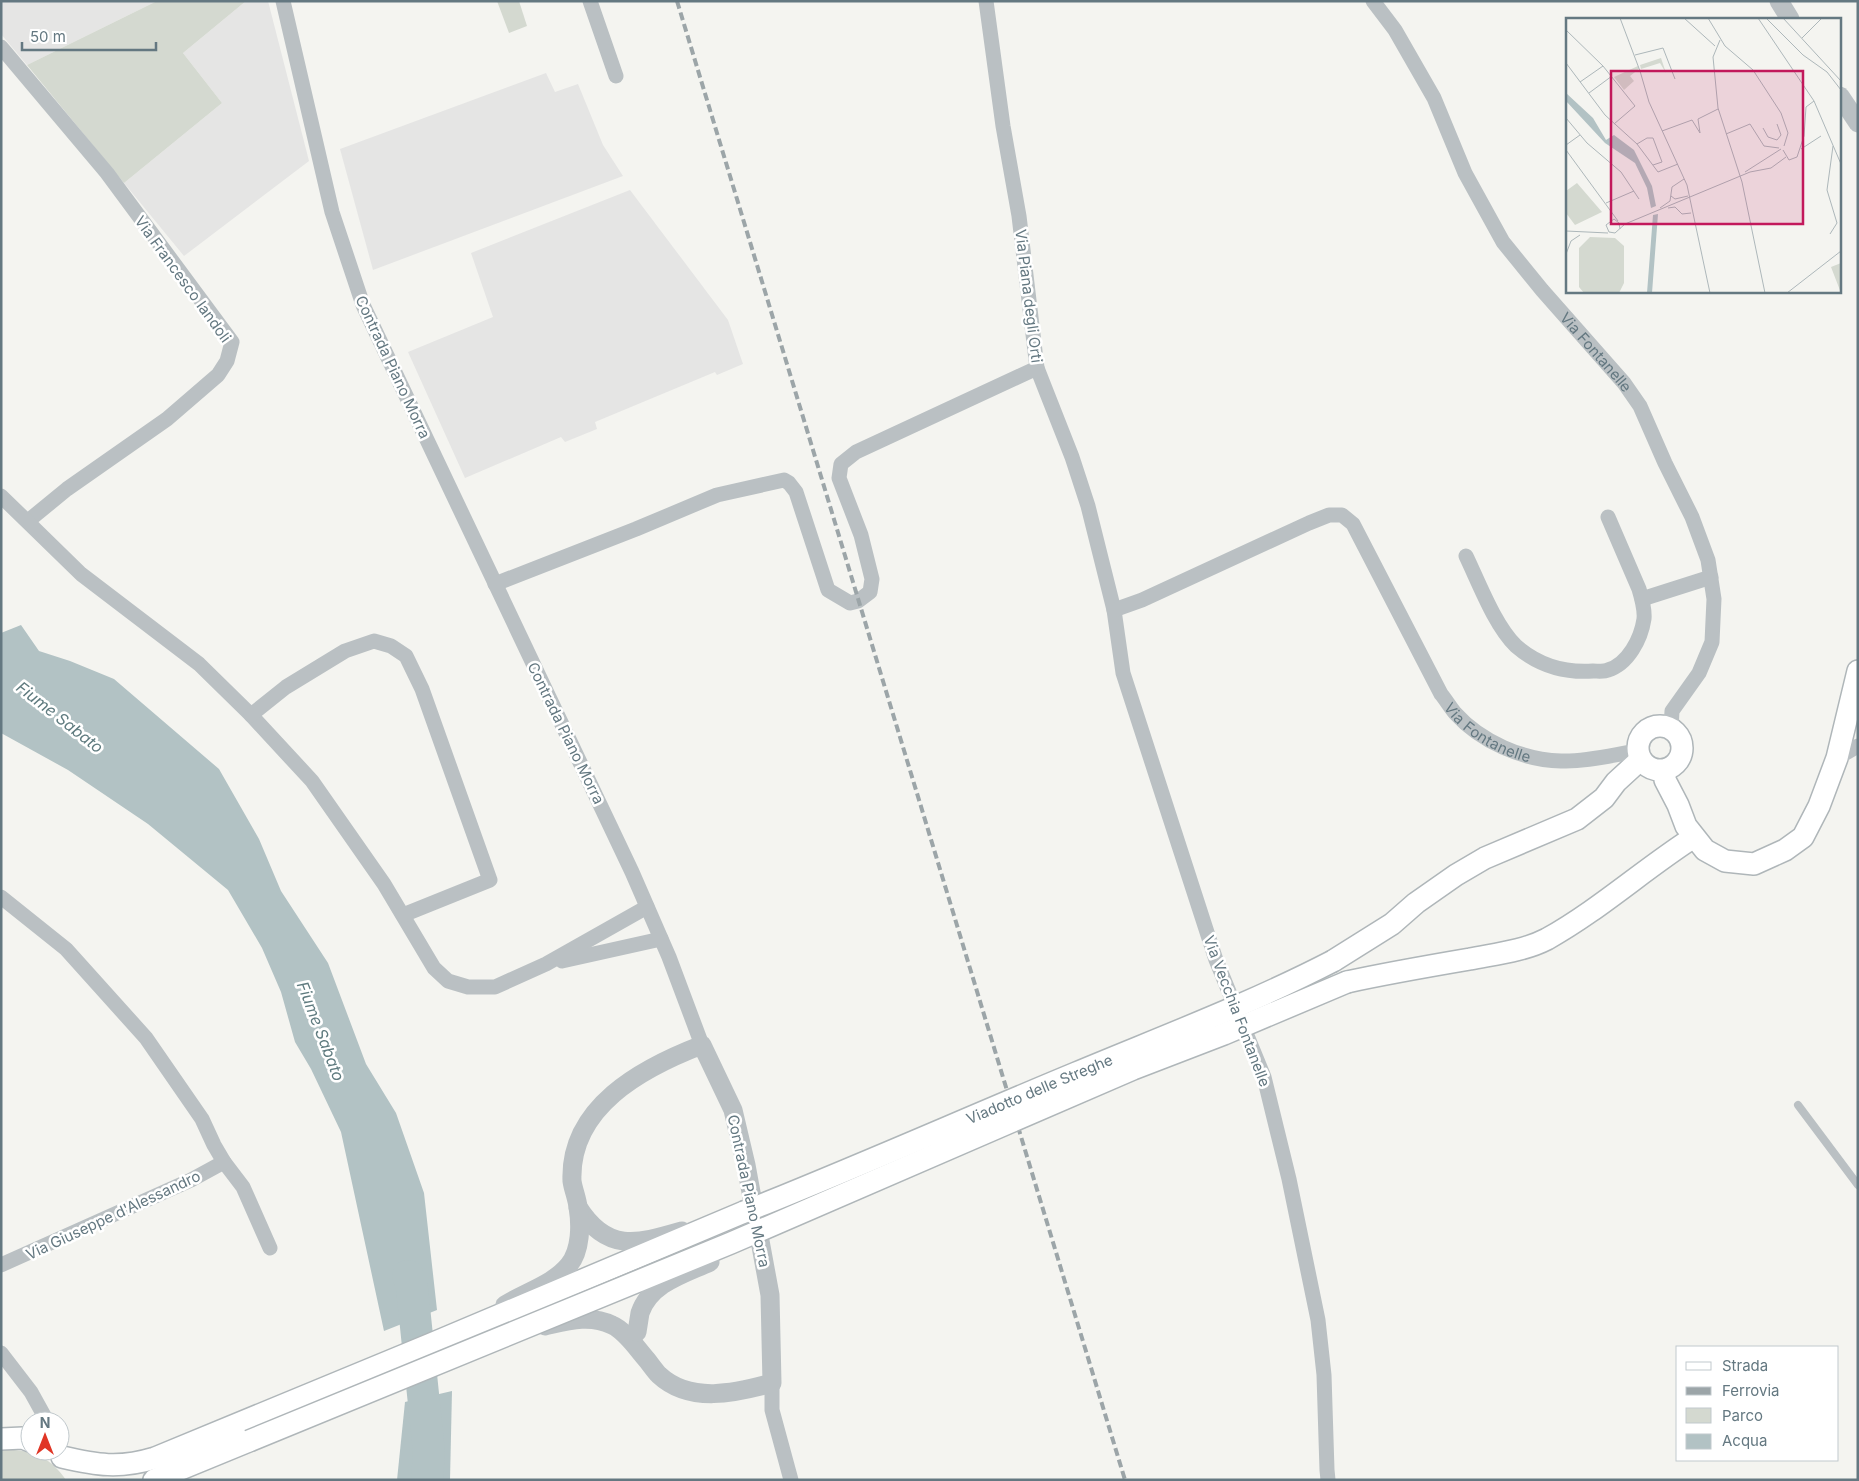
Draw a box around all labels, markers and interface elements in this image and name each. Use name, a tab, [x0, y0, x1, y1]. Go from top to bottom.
inset map	[1566, 18, 1842, 292]
scale bar	[22, 20, 156, 52]
text: 50 m	[30, 27, 66, 46]
street label: Via Francesco Iandoli	[131, 212, 235, 346]
street label: Via Piana degli Orti	[1011, 228, 1047, 364]
street label: Contrada Piano Morra	[351, 292, 435, 442]
street label: Via Fontanelle	[1556, 308, 1637, 395]
street label: Contrada Piano Morra	[523, 659, 609, 807]
water label: Fiume Sabato	[13, 677, 107, 757]
street label: Via Fontanelle	[1441, 698, 1533, 766]
street label: Via Vecchia Fontanelle	[1199, 933, 1275, 1089]
water label: Fiume Sabato	[293, 978, 349, 1084]
street label: Viadotto delle Streghe	[963, 1050, 1115, 1128]
street label: Contrada Piano Morra	[724, 1113, 774, 1269]
street label: Via Giuseppe d'Alessandro	[23, 1166, 203, 1264]
legend	[1676, 1346, 1839, 1461]
text: Strada	[1722, 1356, 1768, 1375]
text: Ferrovia	[1722, 1381, 1779, 1400]
text: Parco	[1722, 1406, 1763, 1425]
north arrow	[20, 1411, 70, 1461]
text: N	[40, 1414, 50, 1431]
text: Acqua	[1722, 1431, 1767, 1450]

